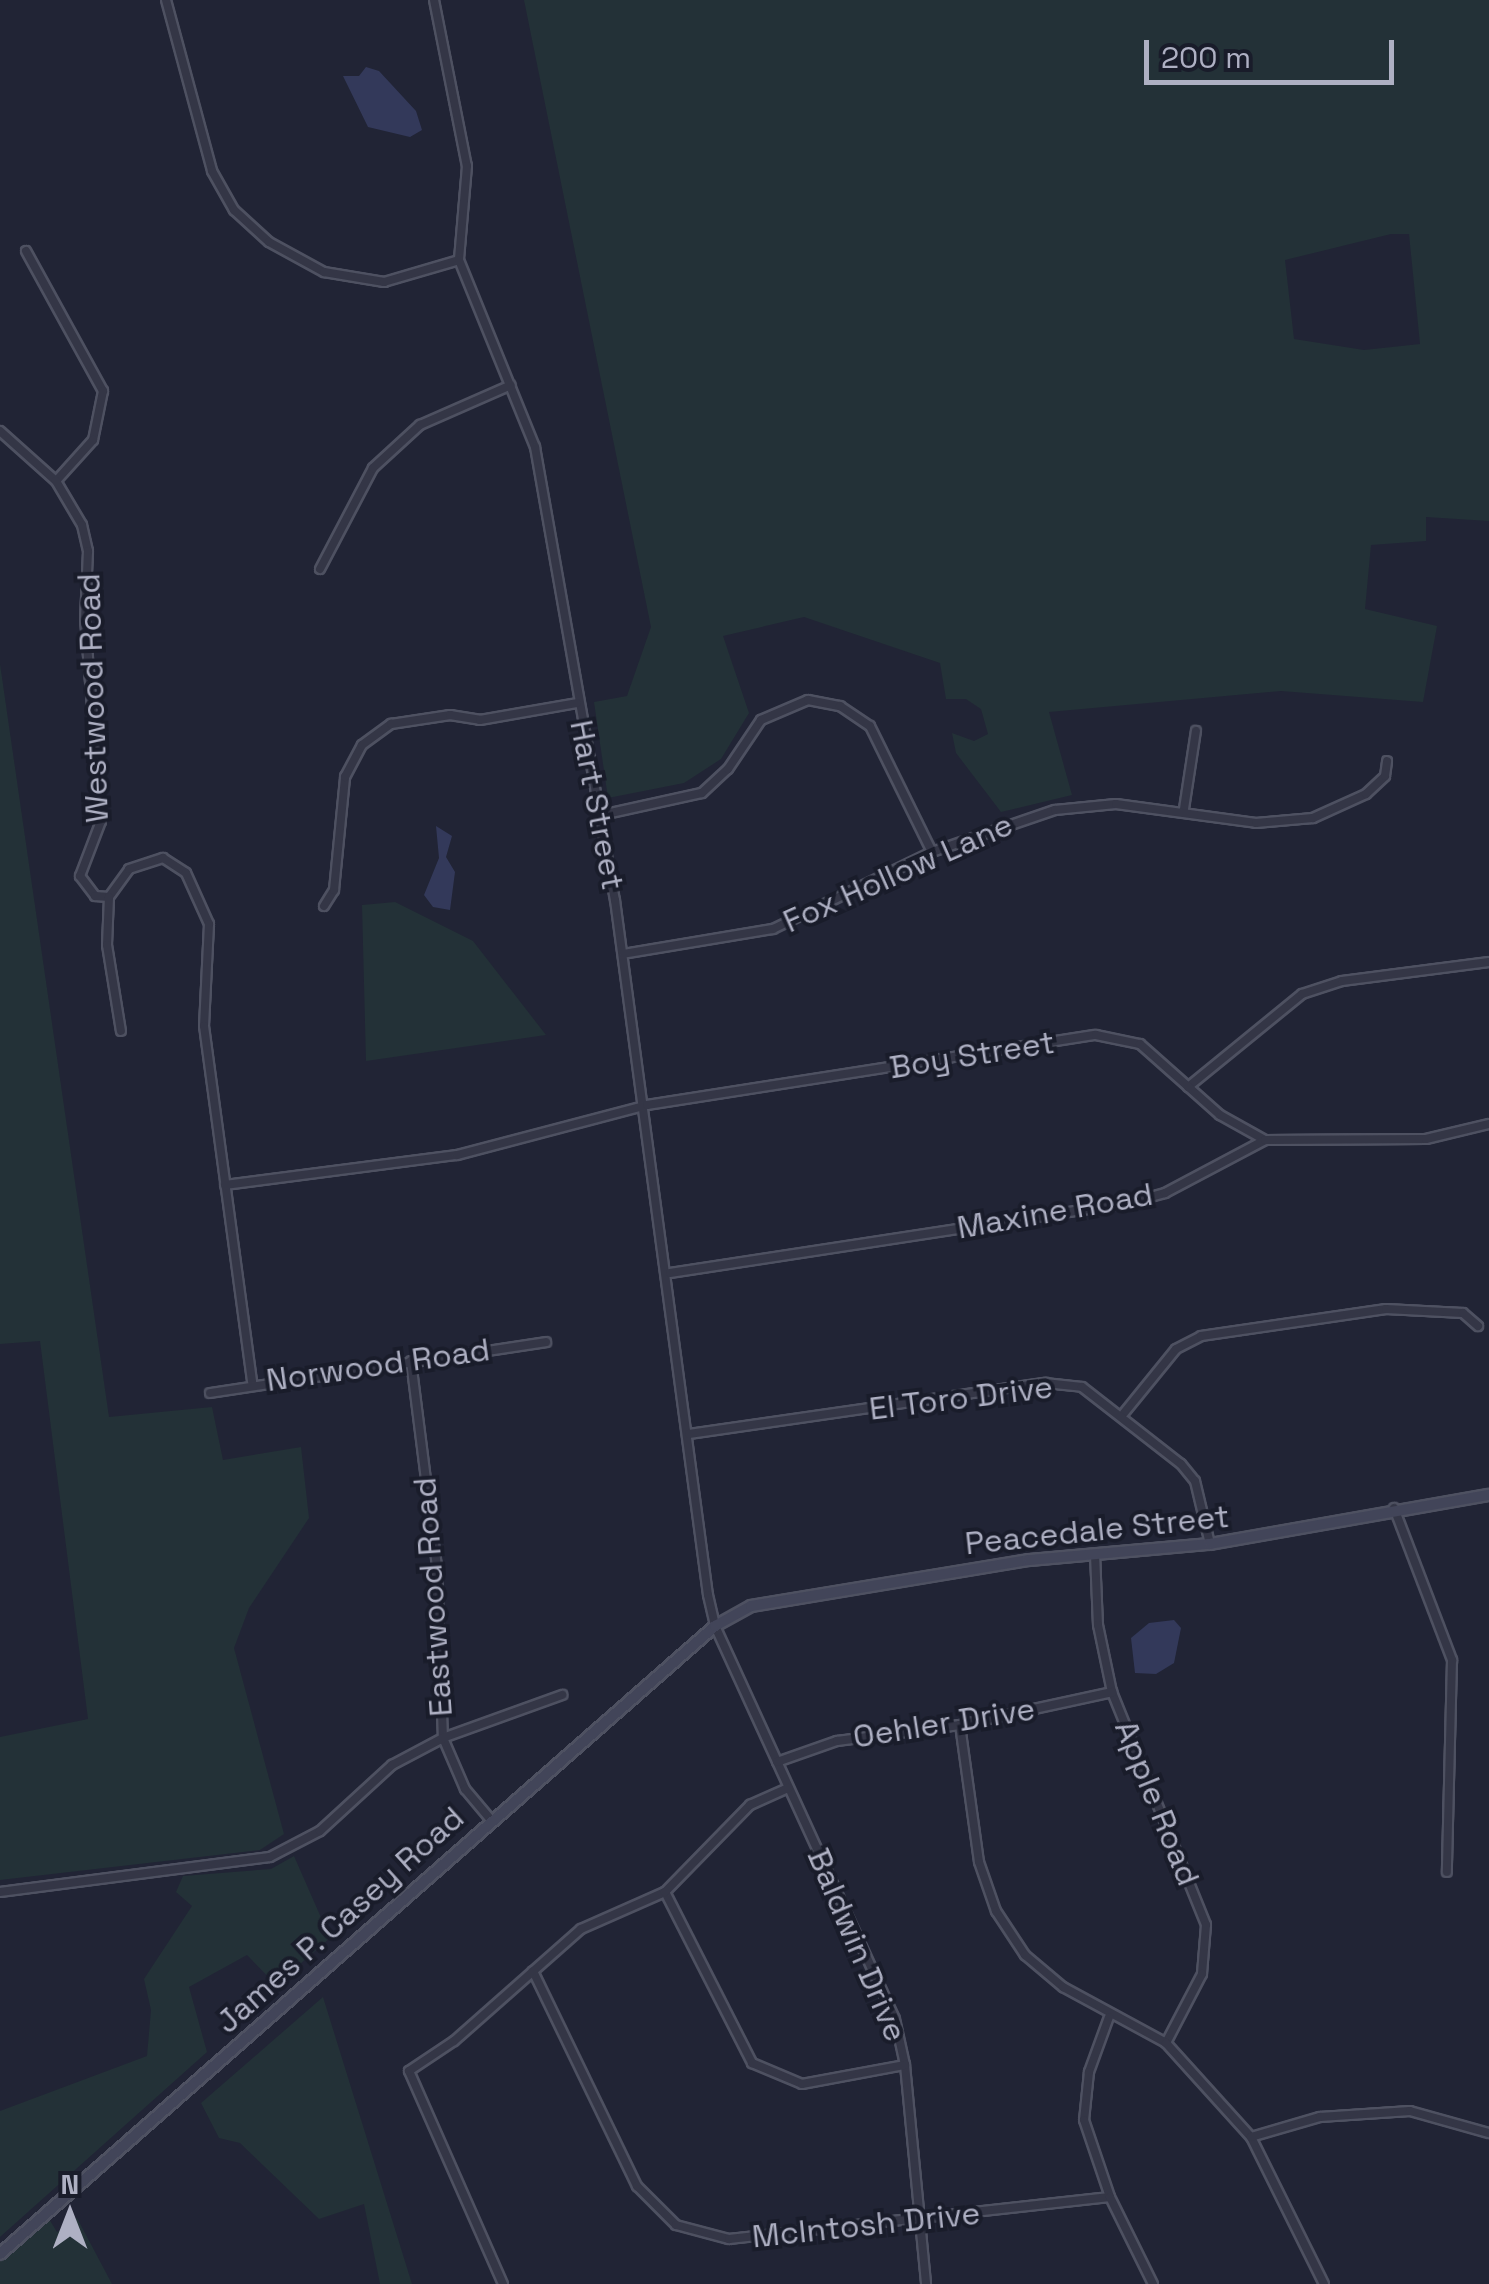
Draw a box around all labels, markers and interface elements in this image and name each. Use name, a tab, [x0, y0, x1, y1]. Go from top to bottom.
scale bar	[1149, 20, 1399, 82]
text: 200 m	[1161, 38, 1251, 77]
street label: Westwood Road	[69, 572, 117, 824]
street label: Hart Street	[562, 717, 632, 893]
street label: Fox Hollow Lane	[777, 805, 1019, 941]
street label: Boy Street	[887, 1023, 1057, 1087]
street label: Maxine Road	[954, 1175, 1156, 1247]
street label: Norwood Road	[264, 1330, 492, 1400]
street label: El Toro Drive	[867, 1368, 1055, 1428]
street label: Eastwood Road	[405, 1476, 461, 1718]
street label: Peacedale Street	[963, 1497, 1231, 1563]
street label: Oehler Drive	[850, 1690, 1038, 1756]
street label: Apple Road	[1106, 1715, 1208, 1891]
street label: James P. Casey Road	[208, 1798, 472, 2042]
street label: Baldwin Drive	[799, 1843, 915, 2047]
north arrow	[20, 2164, 120, 2264]
text: N	[61, 2166, 79, 2202]
street label: McIntosh Drive	[750, 2194, 982, 2256]

